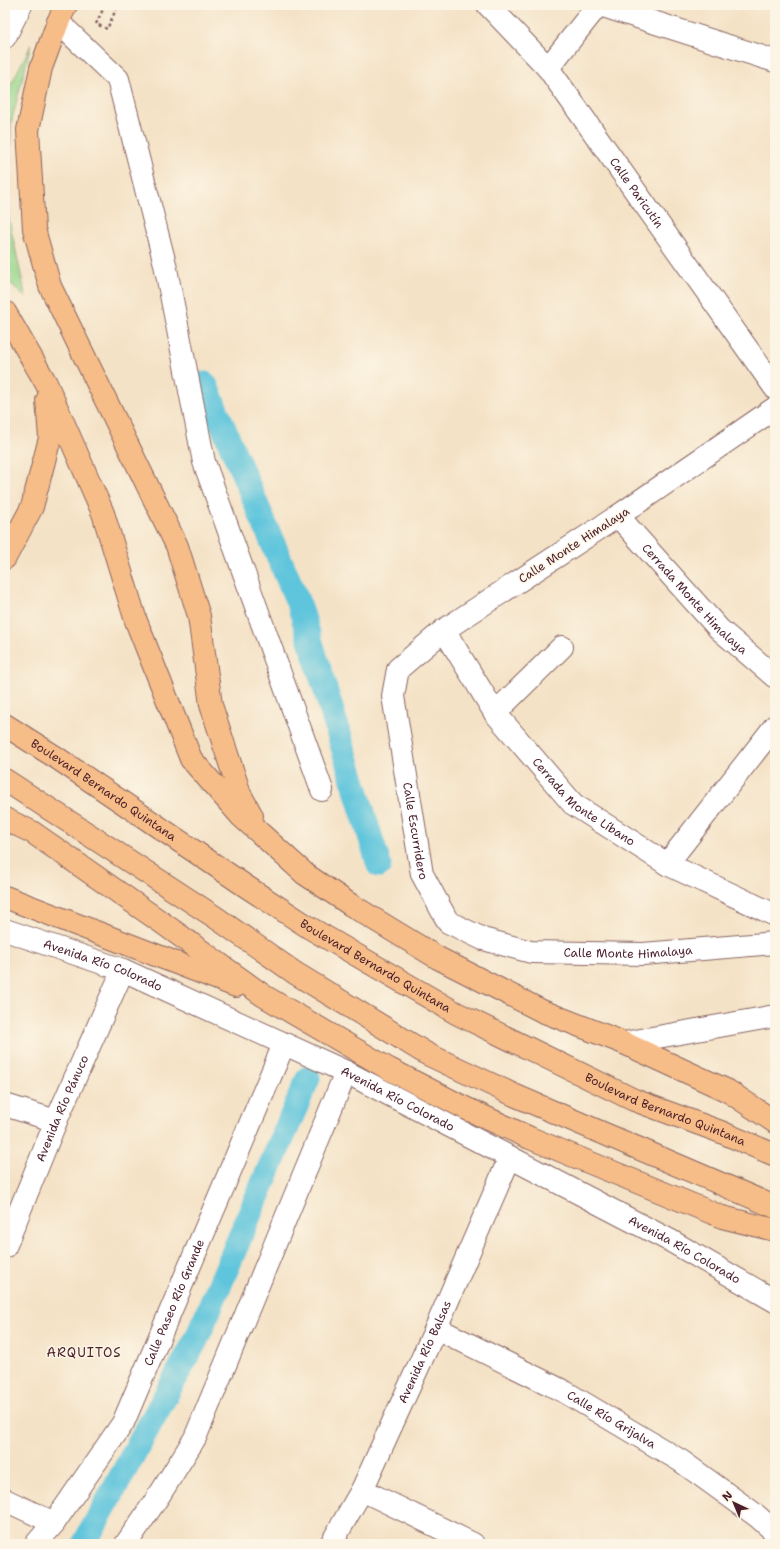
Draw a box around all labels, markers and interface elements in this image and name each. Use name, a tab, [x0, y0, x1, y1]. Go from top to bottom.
street label: Calle Paricutín	[606, 154, 667, 231]
street label: Calle Monte Himalaya	[516, 503, 633, 587]
street label: Cerrada Monte Himalaya	[638, 540, 751, 658]
street label: Boulevard Bernardo Quintana	[28, 735, 180, 845]
street label: Cerrada Monte Líbano	[529, 754, 638, 850]
street label: Calle Escurridero	[399, 781, 432, 883]
street label: Boulevard Bernardo Quintana	[297, 915, 454, 1017]
street label: Avenida Río Colorado	[41, 936, 165, 995]
street label: Calle Monte Himalaya	[563, 942, 694, 962]
street label: Avenida Río Pánuco	[32, 1052, 92, 1164]
street label: Avenida Río Colorado	[338, 1063, 457, 1135]
street label: Boulevard Bernardo Quintana	[582, 1069, 749, 1150]
street label: Avenida Río Colorado	[626, 1212, 743, 1287]
street label: Calle Paseo Río Grande	[140, 1237, 208, 1368]
street label: Avenida Río Balsas	[395, 1298, 455, 1406]
district label: ARQUITOS	[46, 1344, 122, 1361]
street label: Calle Río Grijalva	[564, 1387, 659, 1453]
north arrow	[714, 1483, 754, 1523]
text: N	[719, 1488, 736, 1505]

